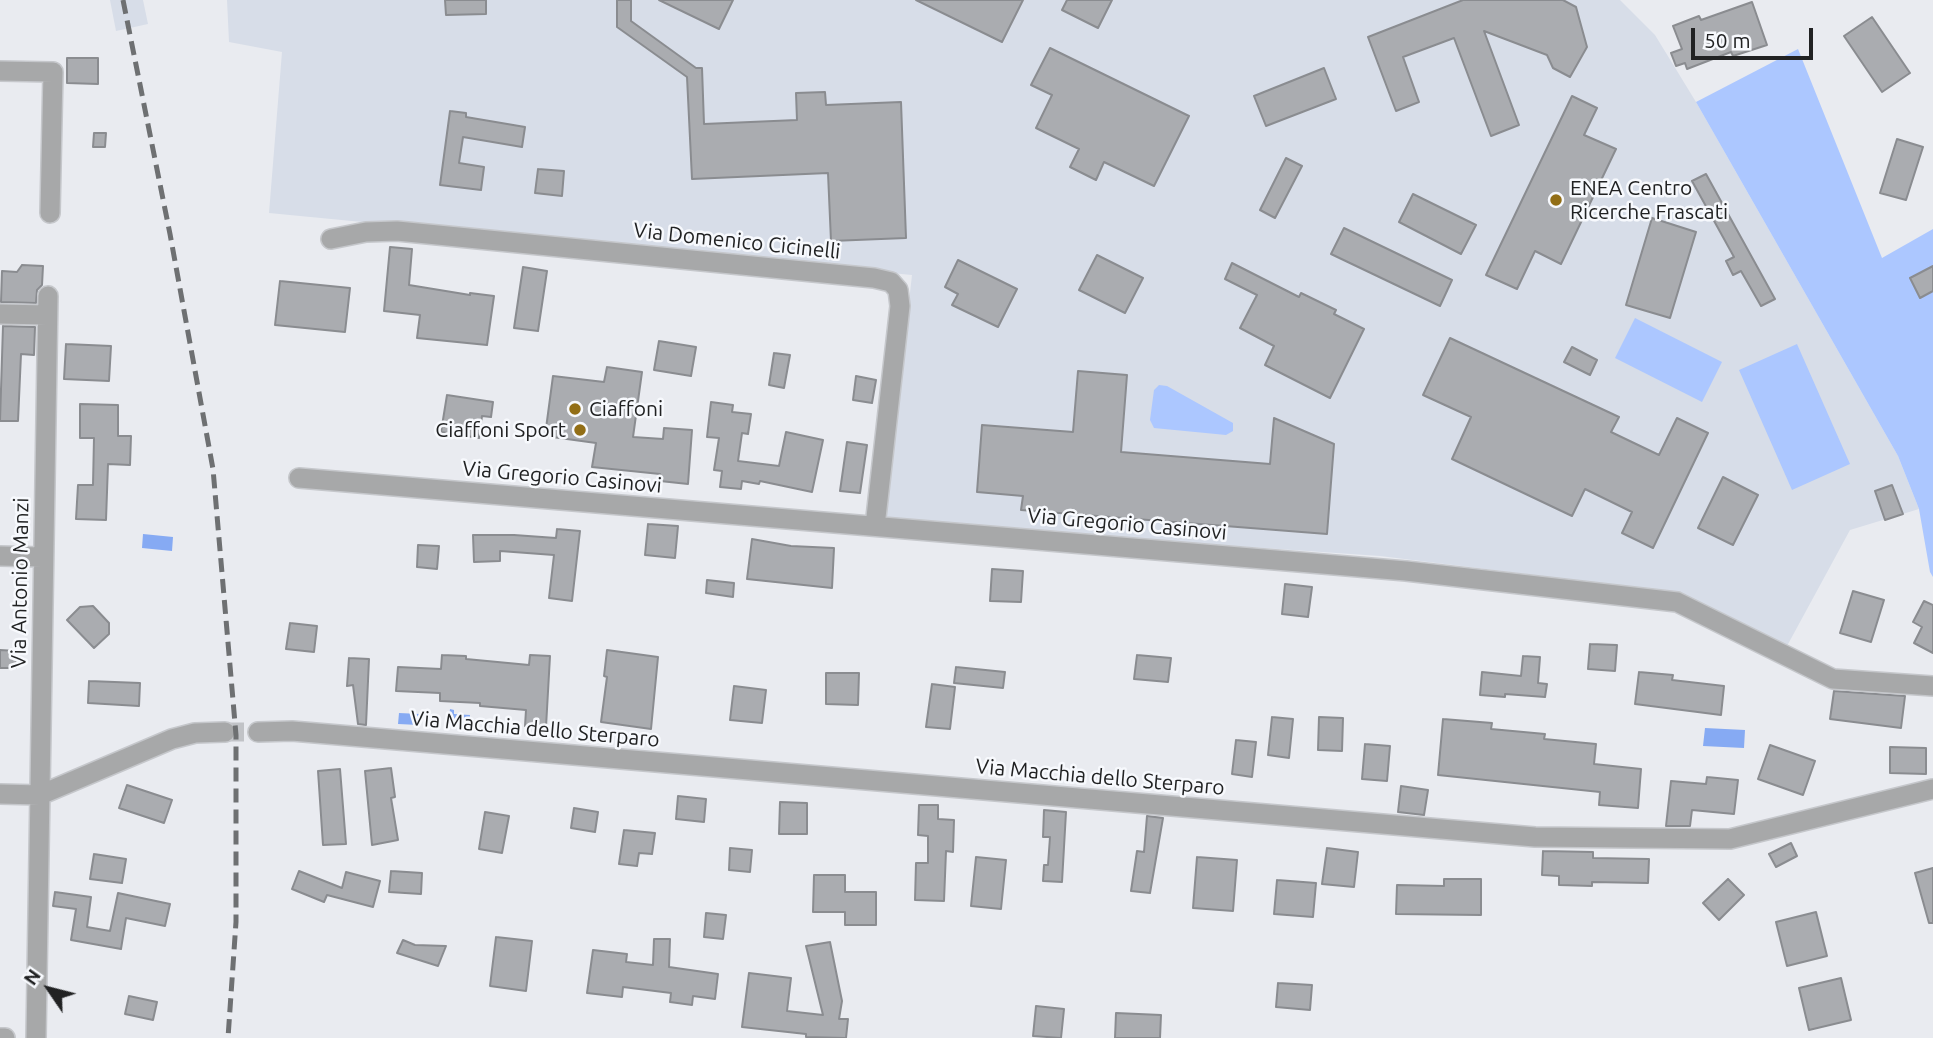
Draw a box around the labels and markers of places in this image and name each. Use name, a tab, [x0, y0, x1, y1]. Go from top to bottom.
place label: ENEA Centro Ricerche Frascati	[1570, 175, 1728, 225]
marker: ENEA Centro Ricerche Frascati	[1548, 192, 1564, 208]
place label: Ciaffoni	[589, 396, 663, 422]
marker: Ciaffoni	[567, 401, 583, 417]
place label: Ciaffoni Sport	[435, 417, 566, 443]
marker: Ciaffoni Sport	[572, 422, 588, 438]

